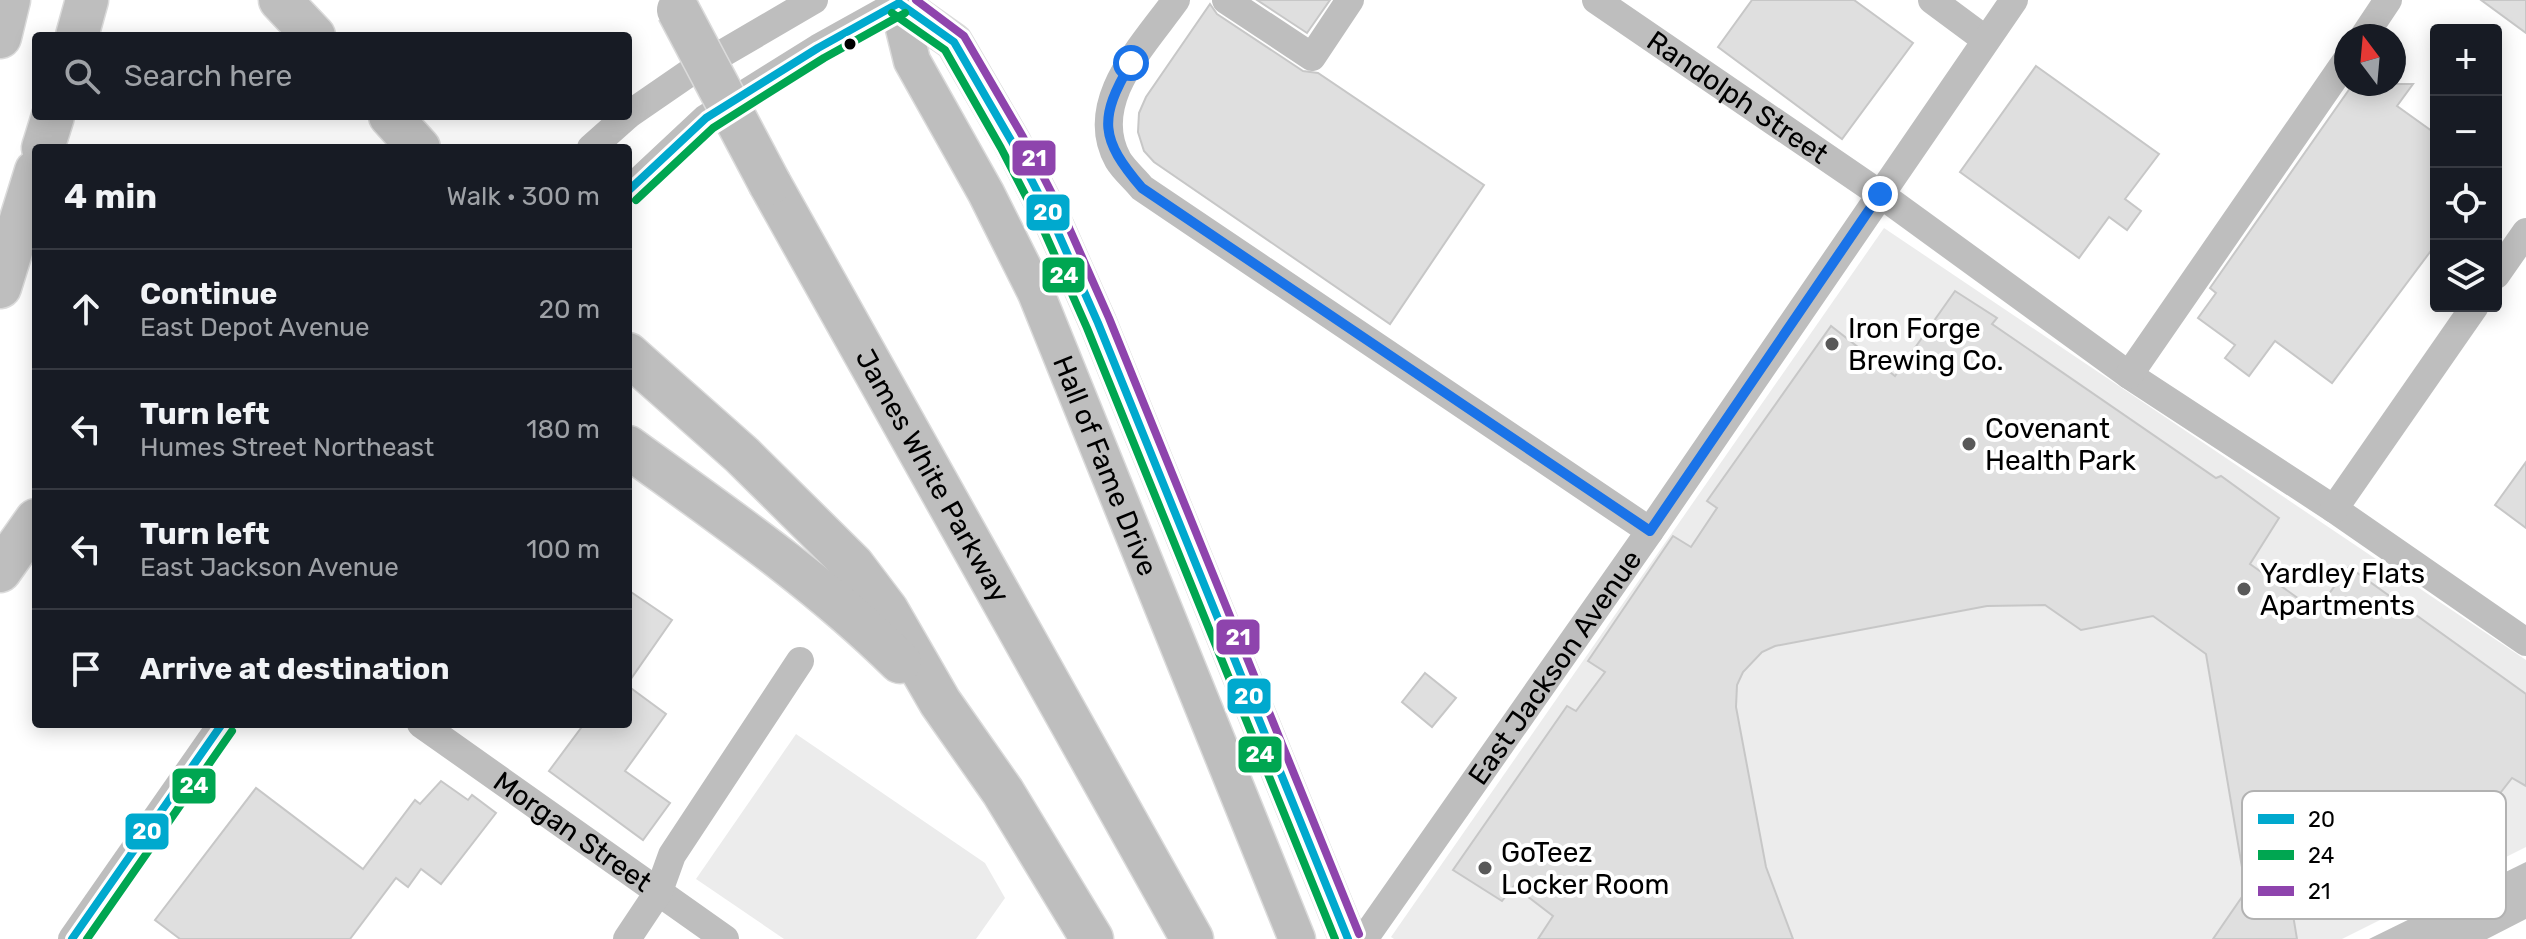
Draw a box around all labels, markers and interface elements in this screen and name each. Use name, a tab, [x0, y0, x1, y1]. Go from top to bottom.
street label: Randolph Street	[1641, 24, 1835, 170]
north arrow	[2334, 24, 2406, 96]
map controls	[2430, 24, 2502, 312]
button: +	[2430, 24, 2502, 96]
search box	[32, 32, 632, 120]
unlabelled marker	[842, 36, 858, 52]
route start	[1113, 45, 1149, 81]
icon: search	[60, 54, 104, 98]
text: Search here	[124, 58, 292, 94]
button: −	[2430, 96, 2502, 168]
line badge: 21	[1011, 139, 1057, 177]
text: 21	[1021, 145, 1047, 172]
button: locate	[2430, 168, 2502, 240]
text: 4 min	[64, 176, 157, 217]
route end	[1862, 176, 1898, 212]
text: Walk · 300 m	[446, 181, 600, 212]
line badge: 20	[1025, 193, 1071, 232]
text: 20	[1033, 199, 1063, 226]
button: layers	[2430, 240, 2502, 312]
line badge: 24	[1041, 256, 1086, 294]
text: 24	[1049, 262, 1079, 289]
text: Continue	[140, 276, 277, 312]
icon: ahead	[64, 287, 108, 331]
text: 20 m	[539, 294, 600, 325]
text: East Depot Avenue	[140, 312, 370, 343]
place label: Iron Forge Brewing Co.	[1848, 312, 2004, 377]
marker: Iron Forge Brewing Co.	[1823, 335, 1841, 353]
street label: James White Parkway	[849, 343, 1017, 608]
street label: Hall of Fame Drive	[1046, 350, 1165, 581]
text: Turn left	[140, 396, 270, 432]
icon: left	[64, 407, 108, 451]
place label: Covenant Health Park	[1985, 412, 2137, 477]
text: 180 m	[526, 414, 600, 445]
text: Humes Street Northeast	[140, 432, 434, 463]
marker: Covenant Health Park	[1960, 435, 1978, 453]
text: Turn left	[140, 516, 270, 552]
icon: left	[64, 527, 108, 571]
text: 100 m	[526, 534, 600, 565]
street label: East Jackson Avenue	[1461, 543, 1648, 791]
text: East Jackson Avenue	[140, 552, 399, 583]
place label: Yardley Flats Apartments	[2260, 557, 2425, 622]
marker: Yardley Flats Apartments	[2235, 580, 2253, 598]
line badge: 21	[1215, 618, 1261, 656]
text: 21	[1225, 624, 1251, 651]
icon: arrive	[64, 647, 108, 691]
text: Arrive at destination	[140, 651, 450, 687]
line badge: 20	[1226, 677, 1272, 715]
text: 20	[1234, 683, 1264, 710]
line badge: 24	[1237, 735, 1283, 774]
text: 24	[1245, 741, 1275, 768]
street label: Morgan Street	[488, 764, 658, 899]
line badge: 24	[171, 767, 217, 805]
text: 24	[179, 772, 209, 799]
legend	[2242, 791, 2506, 919]
text: 20	[2308, 806, 2335, 833]
line badge: 20	[124, 812, 170, 851]
text: 20	[132, 818, 162, 845]
place label: GoTeez Locker Room	[1501, 836, 1670, 901]
text: 24	[2308, 842, 2334, 869]
marker: GoTeez Locker Room	[1476, 859, 1494, 877]
text: 21	[2308, 878, 2330, 905]

